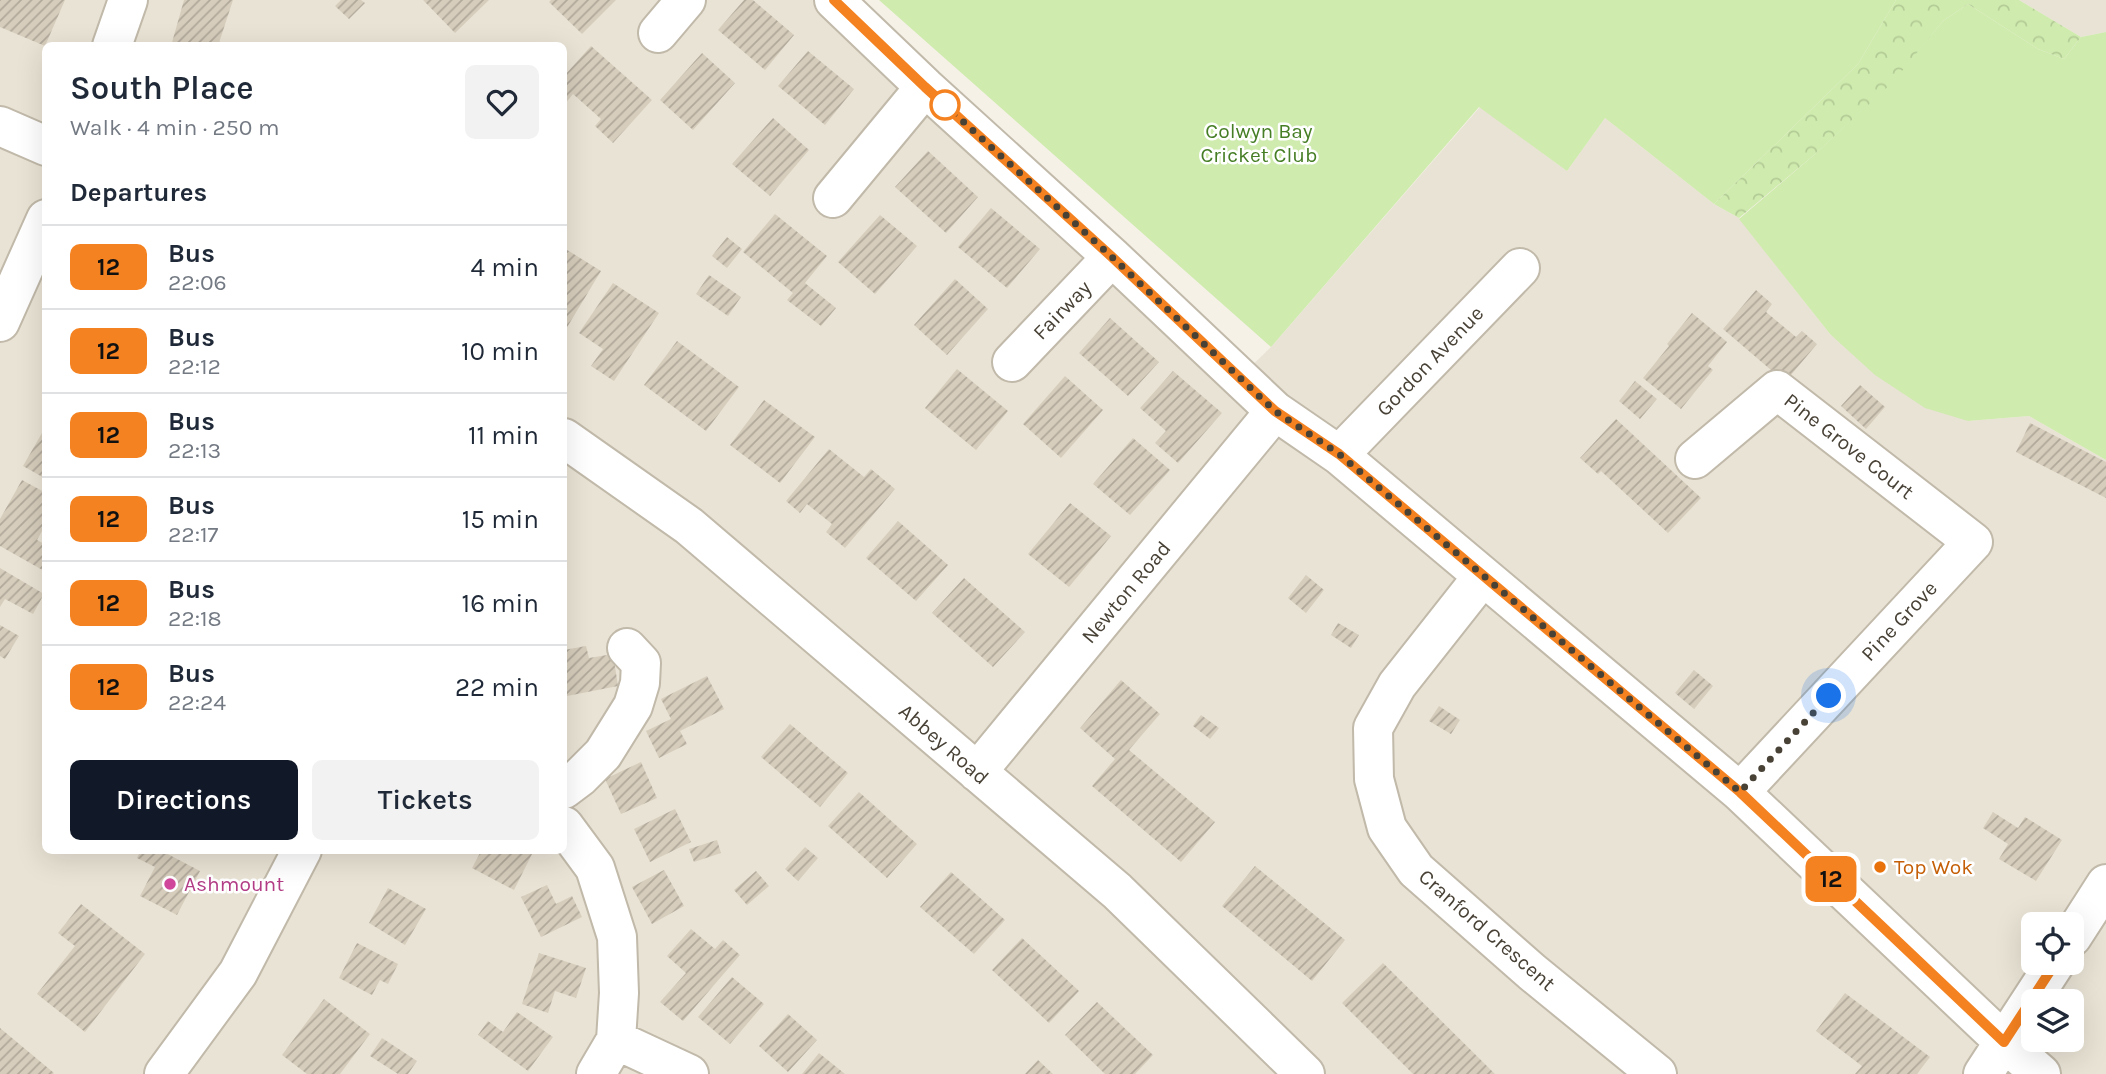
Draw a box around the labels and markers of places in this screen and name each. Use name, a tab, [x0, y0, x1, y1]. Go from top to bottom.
unlabelled marker	[930, 90, 960, 120]
place label: Top Wok	[1894, 855, 1973, 879]
marker: Top Wok	[1872, 859, 1888, 875]
place label: Ashmount	[184, 872, 284, 896]
marker: Ashmount	[162, 876, 178, 892]

